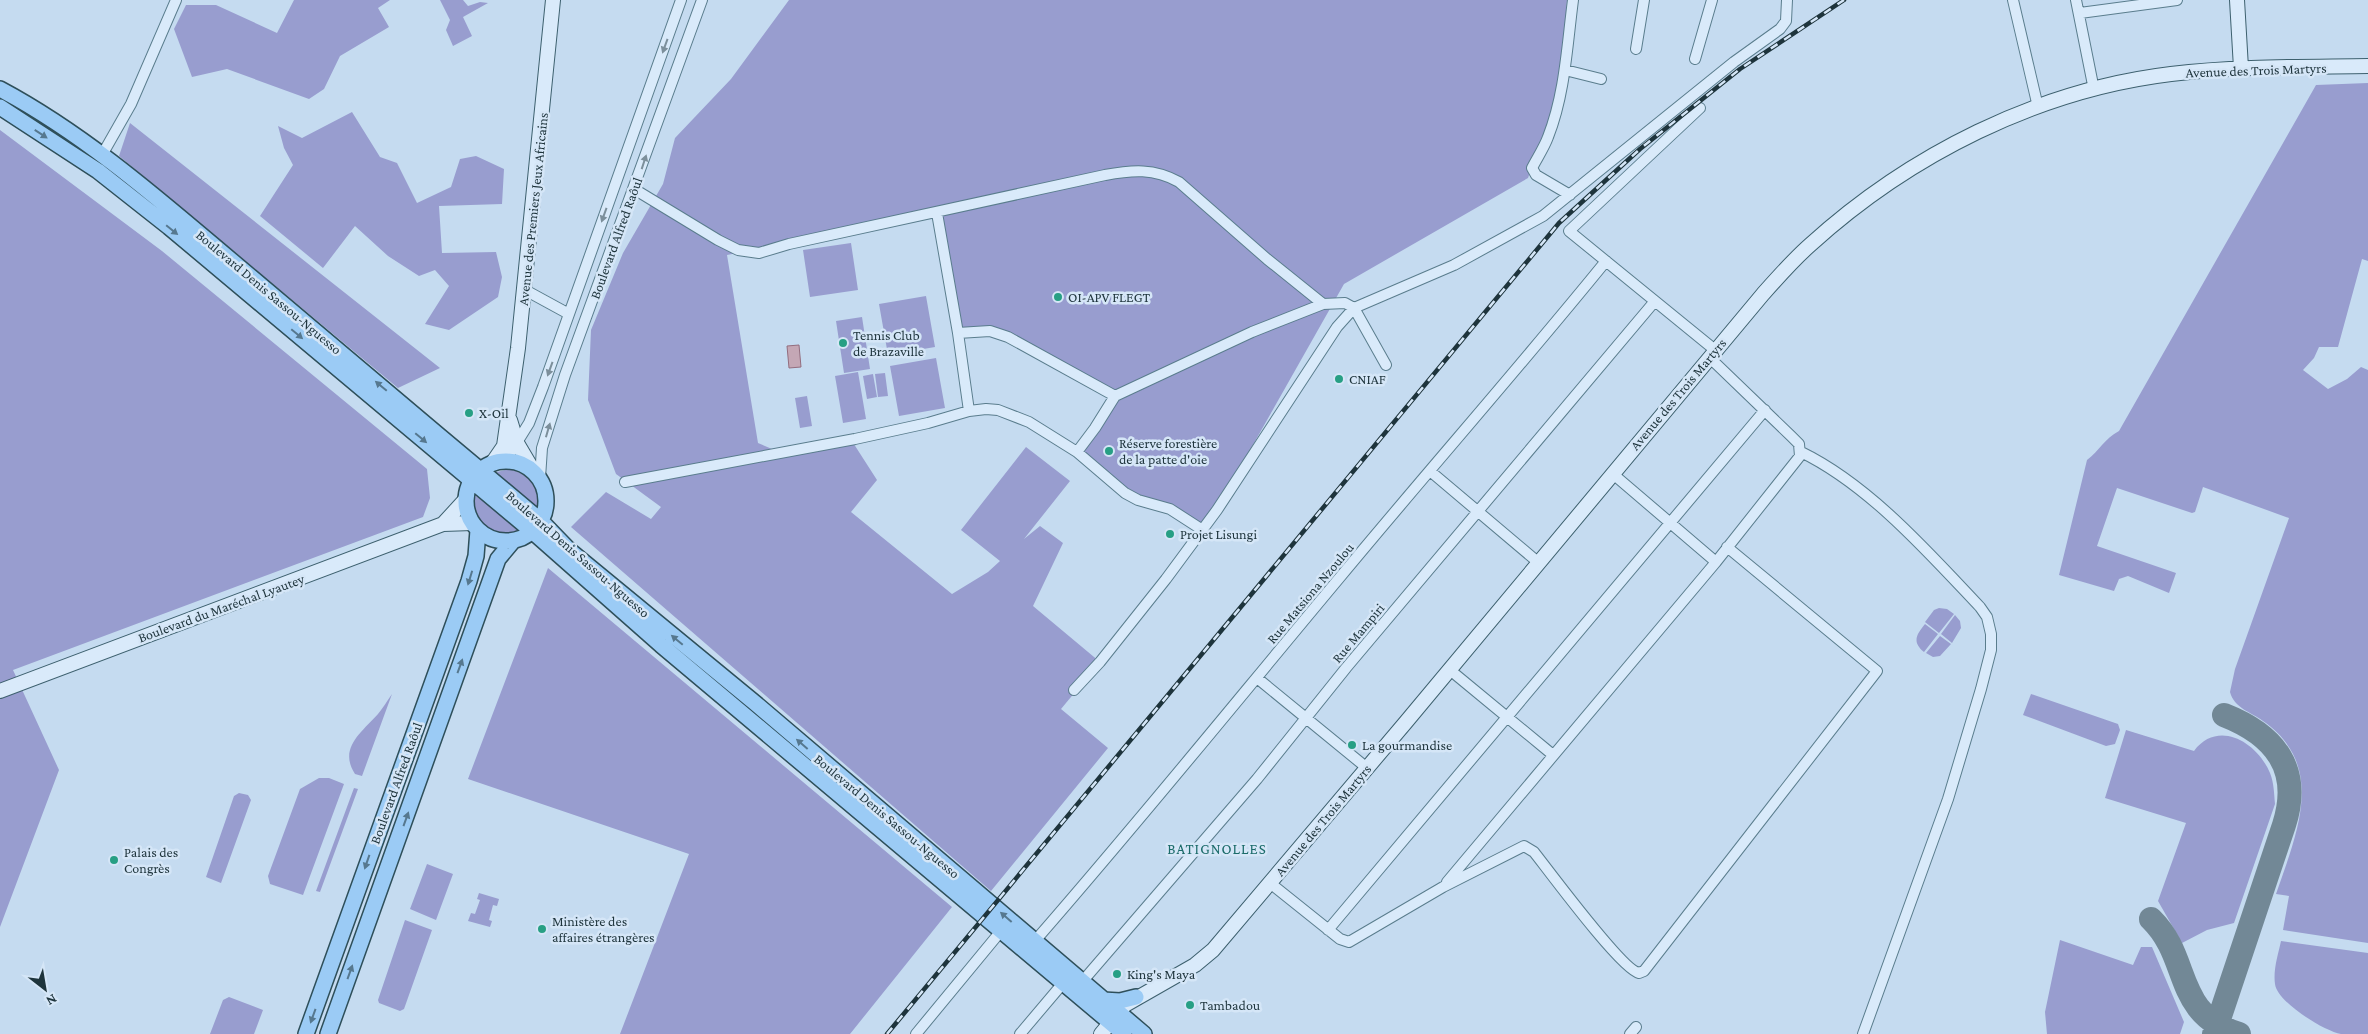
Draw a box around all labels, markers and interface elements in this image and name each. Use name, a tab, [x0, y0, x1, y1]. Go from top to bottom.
one-way arrow	[661, 39, 669, 54]
street label: Avenue des Trois Martyrs	[2185, 60, 2327, 80]
street label: Avenue des Premiers Jeux Africains	[515, 112, 551, 306]
one-way arrow	[34, 129, 48, 138]
one-way arrow	[640, 154, 648, 169]
street label: Boulevard Alfred Raôul	[587, 175, 646, 301]
one-way arrow	[600, 208, 607, 223]
one-way arrow	[165, 224, 178, 235]
street label: Boulevard Denis Sassou-Nguesso	[193, 226, 345, 358]
place label: OI-APV FLEGT	[1068, 289, 1150, 305]
marker: OI-APV FLEGT	[1052, 291, 1064, 303]
place label: Tennis Club de Brazaville	[853, 327, 924, 359]
one-way arrow	[290, 328, 303, 339]
street label: Avenue des Trois Martyrs	[1627, 335, 1729, 453]
marker: Tennis Club de Brazaville	[837, 337, 849, 349]
one-way arrow	[546, 361, 553, 376]
place label: CNIAF	[1349, 371, 1386, 387]
marker: CNIAF	[1333, 373, 1345, 385]
one-way arrow	[375, 381, 388, 392]
place label: X-Oil	[479, 405, 509, 421]
marker: X-Oil	[463, 407, 475, 419]
one-way arrow	[544, 422, 552, 437]
one-way arrow	[415, 432, 427, 443]
place label: Réserve forestière de la patte d'oie	[1119, 435, 1217, 467]
marker: Réserve forestière de la patte d'oie	[1103, 445, 1115, 457]
street label: Boulevard Denis Sassou-Nguesso	[503, 487, 653, 621]
place label: Projet Lisungi	[1180, 526, 1257, 543]
marker: Projet Lisungi	[1164, 528, 1176, 540]
street label: Rue Matsiona Nzoulou	[1263, 539, 1357, 647]
street label: Boulevard du Maréchal Lyautey	[136, 570, 307, 646]
one-way arrow	[465, 571, 473, 586]
street label: Rue Mampiri	[1328, 600, 1388, 666]
one-way arrow	[671, 635, 684, 646]
one-way arrow	[456, 658, 464, 673]
street label: Boulevard Alfred Raôul	[367, 720, 426, 846]
place label: La gourmandise	[1362, 737, 1452, 753]
one-way arrow	[797, 738, 809, 750]
marker: La gourmandise	[1346, 739, 1358, 751]
street label: Boulevard Denis Sassou-Nguesso	[811, 750, 963, 882]
street label: Avenue des Trois Martyrs	[1272, 761, 1374, 879]
one-way arrow	[402, 811, 410, 826]
district label: BATIGNOLLES	[1167, 841, 1267, 857]
place label: Palais des Congrès	[124, 844, 178, 876]
marker: Palais des Congrès	[108, 854, 120, 866]
one-way arrow	[363, 855, 371, 870]
one-way arrow	[1000, 912, 1013, 923]
place label: Ministère des affaires étrangères	[552, 913, 655, 945]
marker: Ministère des affaires étrangères	[536, 923, 548, 935]
north arrow	[20, 964, 70, 1014]
one-way arrow	[347, 964, 354, 979]
place label: King's Maya	[1127, 966, 1196, 982]
marker: King's Maya	[1111, 968, 1123, 980]
text: N	[43, 991, 60, 1010]
place label: Tambadou	[1200, 997, 1261, 1013]
marker: Tambadou	[1184, 999, 1196, 1011]
one-way arrow	[309, 1008, 316, 1023]

